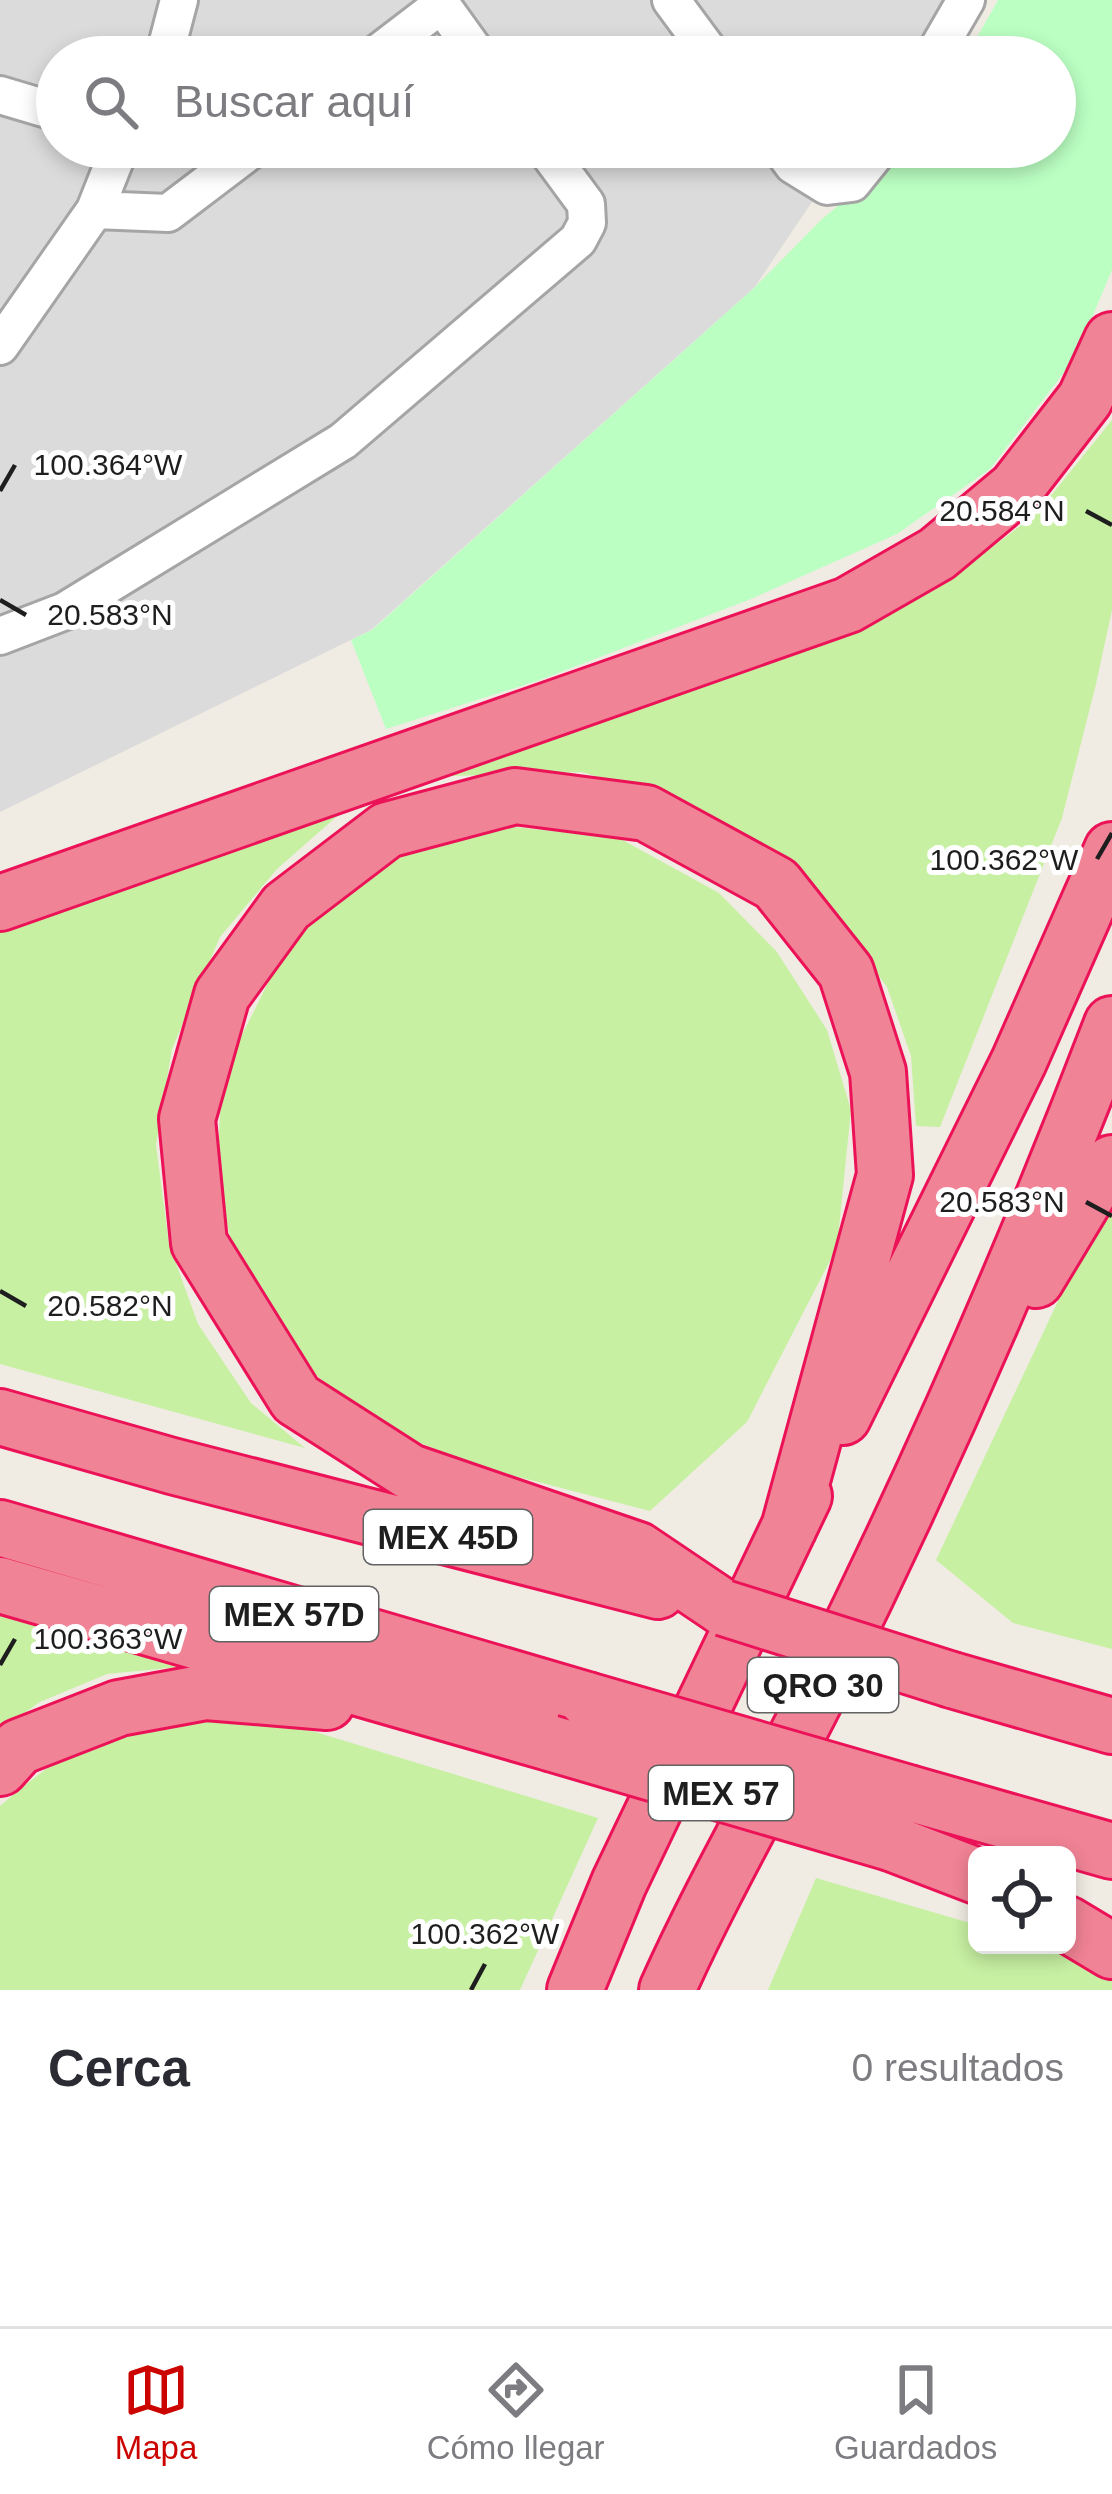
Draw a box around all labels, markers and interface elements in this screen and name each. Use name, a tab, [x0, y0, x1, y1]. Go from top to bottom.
search box	[36, 36, 1076, 168]
icon: search	[78, 69, 144, 135]
text: Buscar aquí	[174, 76, 414, 127]
text: 100.364°W	[34, 448, 183, 481]
text: 20.584°N	[939, 494, 1065, 527]
text: 20.583°N	[47, 598, 173, 631]
text: 100.362°W	[930, 843, 1079, 876]
text: 20.583°N	[939, 1185, 1065, 1218]
text: 20.582°N	[47, 1289, 173, 1322]
road number: MEX 45D	[364, 1510, 532, 1564]
road number: MEX 57D	[210, 1587, 378, 1641]
text: 100.363°W	[34, 1622, 183, 1655]
road number: QRO 30	[748, 1658, 898, 1712]
road number: MEX 57	[649, 1766, 793, 1820]
map controls	[968, 1846, 1076, 1954]
button: locate	[968, 1846, 1076, 1954]
text: 100.362°W	[411, 1917, 560, 1950]
text: Cerca	[48, 2040, 190, 2097]
text: 0 resultados	[852, 2046, 1064, 2089]
tab: Mapa	[115, 2357, 197, 2467]
tab: Cómo llegar	[427, 2357, 605, 2467]
tab: Guardados	[834, 2357, 997, 2467]

